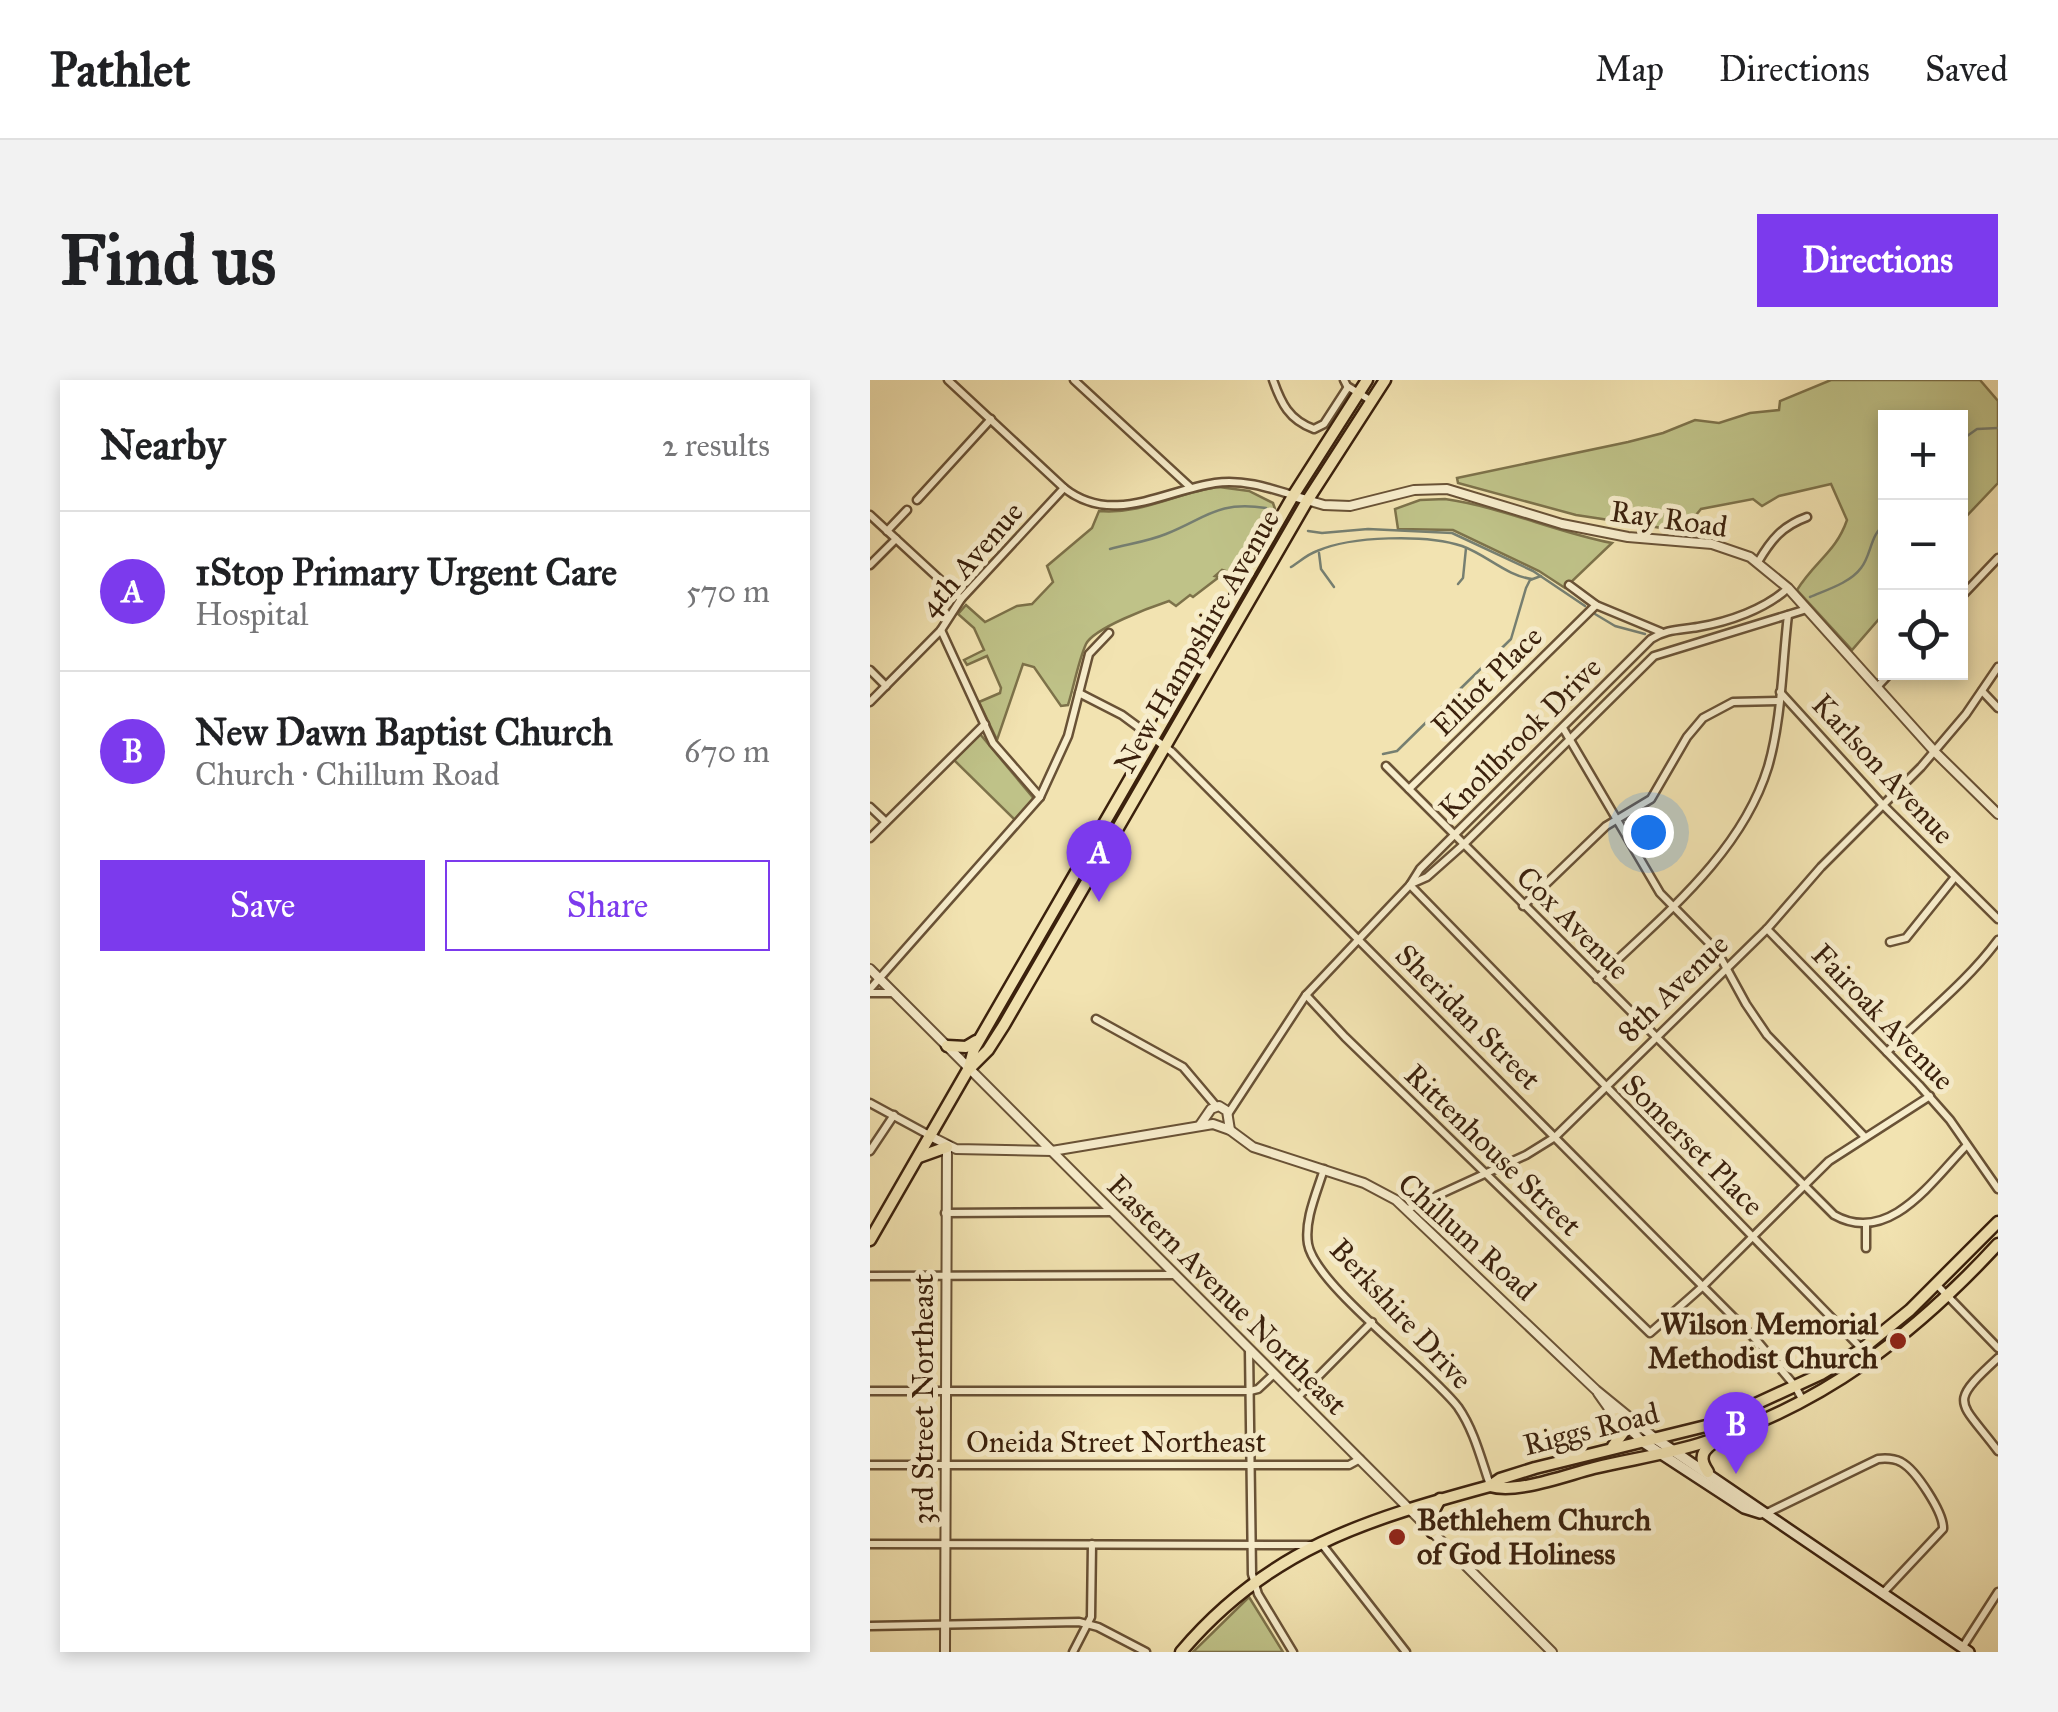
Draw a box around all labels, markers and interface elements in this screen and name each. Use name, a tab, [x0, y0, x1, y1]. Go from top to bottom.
text: Pathlet	[50, 40, 190, 99]
text: Map	[1596, 48, 1664, 91]
text: Directions	[1719, 48, 1870, 91]
text: Saved	[1925, 48, 2008, 91]
button: Directions	[1757, 214, 1998, 307]
text: Find us	[60, 218, 276, 303]
map controls	[1878, 410, 1968, 680]
button: +	[1878, 410, 1968, 500]
text: Nearby	[100, 419, 225, 471]
text: 2 results	[662, 426, 770, 465]
street label: Ray Road	[1608, 493, 1730, 545]
street label: 4th Avenue	[911, 494, 1031, 624]
button: −	[1878, 500, 1968, 590]
street label: New Hampshire Avenue	[1107, 503, 1287, 779]
text: 1Stop Primary Urgent Care	[195, 549, 617, 595]
text: A	[122, 572, 143, 611]
text: 570 m	[686, 572, 770, 611]
button: locate	[1878, 590, 1968, 680]
text: Hospital	[195, 595, 308, 634]
street label: Elliot Place	[1424, 618, 1550, 744]
street label: Knollbrook Drive	[1431, 649, 1609, 827]
street label: Karlson Avenue	[1804, 686, 1962, 852]
text: New Dawn Baptist Church	[195, 709, 613, 755]
text: B	[122, 732, 143, 771]
text: 670 m	[684, 732, 770, 771]
text: Church · Chillum Road	[195, 755, 500, 794]
your location	[1623, 807, 1674, 858]
pin: A	[1066, 820, 1132, 902]
street label: Cox Avenue	[1509, 859, 1637, 987]
button: Save	[100, 860, 425, 951]
button: Share	[445, 860, 770, 951]
street label: 8th Avenue	[1610, 927, 1736, 1049]
street label: Fairoak Avenue	[1804, 936, 1962, 1098]
street label: Sheridan Street	[1388, 937, 1548, 1097]
street label: Rittenhouse Street	[1397, 1057, 1589, 1244]
street label: Somerset Place	[1615, 1067, 1771, 1223]
street label: Chillum Road	[1391, 1166, 1543, 1308]
street label: Eastern Avenue Northeast	[1100, 1168, 1355, 1423]
street label: Berkshire Drive	[1322, 1231, 1480, 1397]
street label: 3rd Street Northeast	[905, 1273, 941, 1524]
place label: Wilson Memorial Methodist Church	[1648, 1306, 1879, 1376]
marker: Wilson Memorial Methodist Church	[1887, 1330, 1909, 1352]
pin: B	[1704, 1392, 1768, 1474]
street label: Riggs Road	[1519, 1395, 1663, 1463]
street label: Oneida Street Northeast	[966, 1424, 1267, 1460]
place label: Bethlehem Church of God Holiness	[1417, 1502, 1652, 1572]
marker: Bethlehem Church of God Holiness	[1386, 1526, 1408, 1548]

